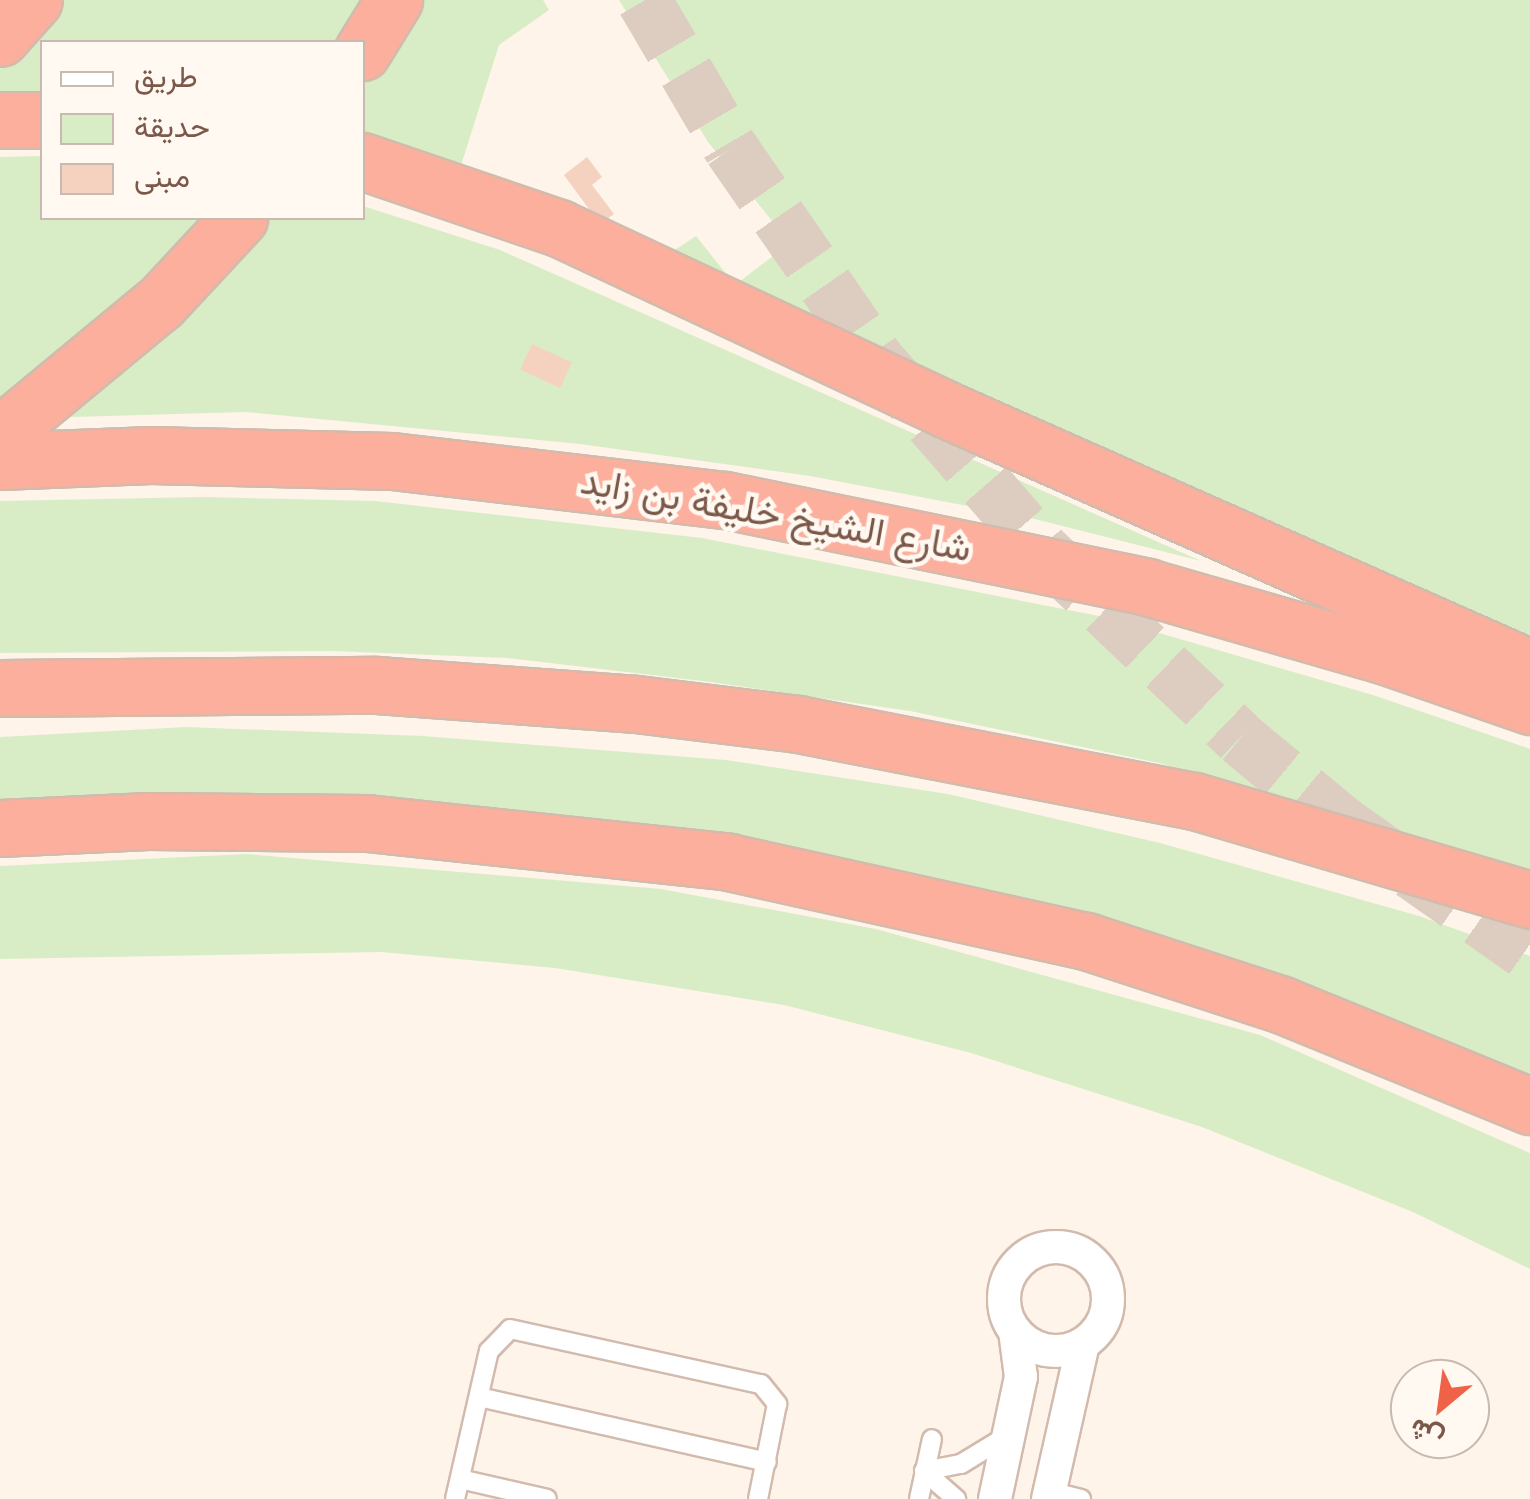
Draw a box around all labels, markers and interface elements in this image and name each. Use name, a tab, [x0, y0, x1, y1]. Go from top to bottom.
legend	[40, 40, 365, 220]
text: طريق	[134, 55, 198, 98]
text: حديقة	[134, 105, 210, 148]
text: مبنى	[134, 155, 190, 198]
street label: شارع الشيخ خليفة بن زايد	[577, 457, 975, 571]
north arrow	[1390, 1359, 1490, 1459]
text: ش	[1402, 1408, 1451, 1460]

